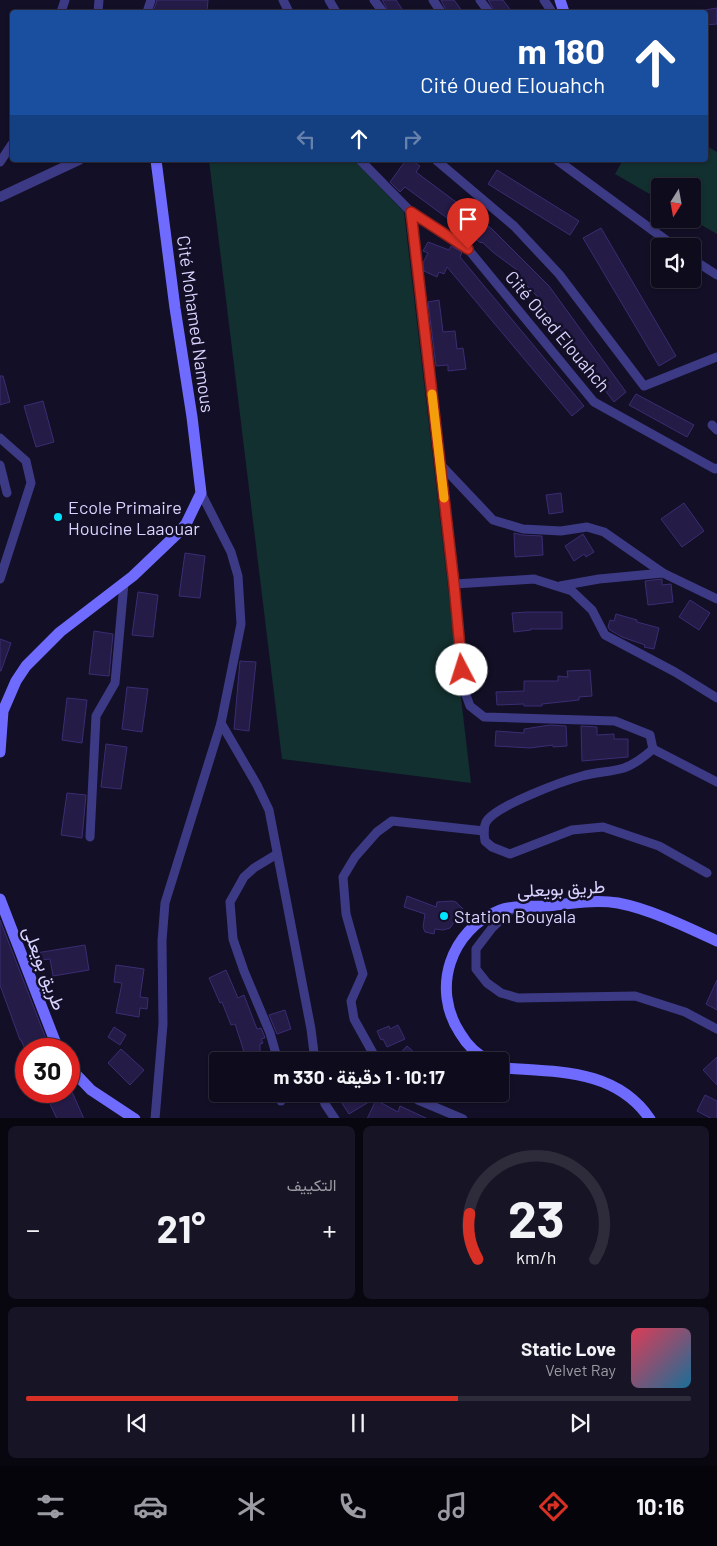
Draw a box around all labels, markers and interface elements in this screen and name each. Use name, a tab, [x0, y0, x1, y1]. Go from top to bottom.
text: 180 m	[517, 29, 605, 71]
icon: ahead	[623, 30, 688, 95]
text: Cité Oued Elouahch	[420, 71, 605, 97]
icon: left	[292, 125, 320, 153]
icon: ahead	[345, 125, 373, 153]
icon: right	[398, 125, 426, 153]
north arrow	[651, 178, 701, 228]
map controls	[651, 178, 701, 288]
pin	[447, 198, 489, 249]
icon: arrive	[454, 205, 482, 233]
street label: Cité Mohamed Namous	[173, 234, 219, 414]
button: sound	[651, 238, 701, 288]
street label: Cité Oued Elouahch	[501, 266, 615, 396]
place label: Ecole Primaire Houcine Laaouar	[68, 496, 200, 539]
marker: Ecole Primaire Houcine Laaouar	[52, 511, 64, 523]
position arrow	[435, 643, 487, 695]
street label: طريق بويعلى	[516, 875, 606, 902]
place label: Station Bouyala	[454, 905, 576, 927]
marker: Station Bouyala	[438, 910, 450, 922]
street label: طريق بويعلى	[18, 923, 71, 1014]
speed limit sign: 30	[15, 1038, 80, 1103]
text: 10:17 · 1 دقيقة · 330 m	[273, 1065, 445, 1088]
text: التكييف	[287, 1175, 337, 1194]
text: 23	[508, 1186, 564, 1248]
text: 21°	[157, 1205, 206, 1251]
text: −	[26, 1212, 40, 1246]
text: +	[322, 1212, 336, 1246]
text: km/h	[516, 1246, 556, 1268]
text: Static Love	[521, 1337, 616, 1360]
text: Velvet Ray	[545, 1360, 616, 1379]
icon: previous	[123, 1409, 151, 1437]
icon: pause	[344, 1409, 372, 1437]
icon: next	[566, 1409, 594, 1437]
icon: filters	[33, 1489, 68, 1524]
icon: car	[133, 1489, 168, 1524]
icon: climate	[234, 1489, 269, 1524]
icon: phone	[335, 1489, 370, 1524]
icon: music	[435, 1489, 470, 1524]
icon: directions	[536, 1489, 571, 1524]
text: 10:16	[636, 1493, 684, 1519]

